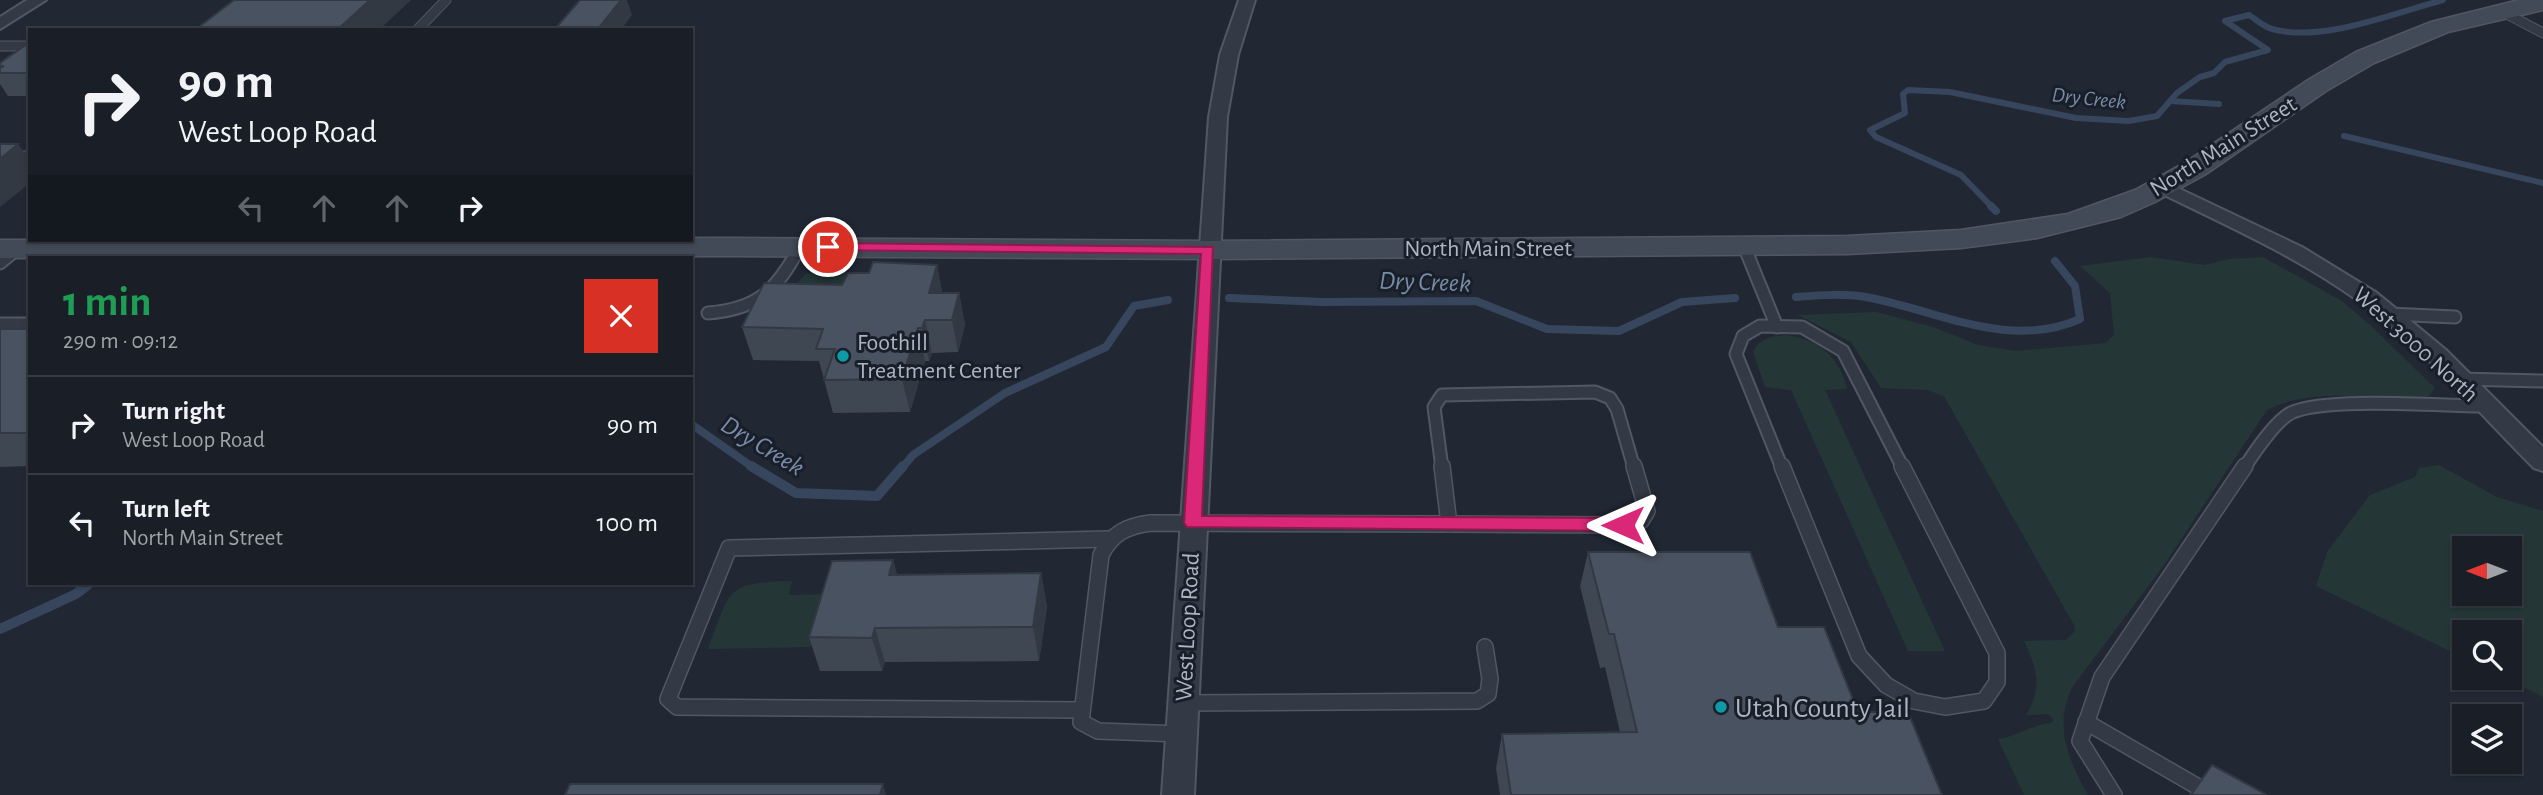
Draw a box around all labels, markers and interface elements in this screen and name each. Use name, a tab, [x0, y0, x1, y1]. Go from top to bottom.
icon: right	[63, 56, 154, 147]
text: 90 m	[178, 58, 274, 107]
water label: Dry Creek	[2051, 84, 2127, 113]
street label: North Main Street	[2146, 92, 2301, 201]
text: West Loop Road	[178, 116, 377, 148]
icon: left	[232, 189, 270, 227]
icon: ahead	[305, 189, 343, 227]
icon: ahead	[378, 189, 416, 227]
icon: right	[451, 189, 489, 227]
pin	[798, 217, 858, 277]
icon: arrive	[809, 228, 847, 266]
street label: North Main Street	[1404, 237, 1572, 261]
water label: Dry Creek	[1379, 267, 1471, 297]
button: close	[584, 279, 658, 353]
text: 1 min	[63, 281, 152, 323]
street label: West 3000 North	[2348, 283, 2482, 407]
text: 290 m · 09:12	[63, 330, 178, 353]
place label: Foothill Treatment Center	[857, 331, 1021, 383]
marker: Foothill Treatment Center	[835, 348, 851, 364]
text: Turn right	[122, 398, 225, 424]
icon: right	[63, 406, 101, 444]
water label: Dry Creek	[716, 411, 809, 481]
text: 90 m	[607, 412, 658, 438]
text: West Loop Road	[122, 429, 265, 452]
position arrow	[1586, 488, 1660, 562]
text: Turn left	[122, 496, 210, 522]
icon: left	[63, 504, 101, 542]
text: 100 m	[597, 510, 658, 536]
text: North Main Street	[122, 527, 283, 550]
north arrow	[2452, 536, 2522, 606]
map controls	[2452, 536, 2522, 774]
street label: West Loop Road	[1172, 552, 1204, 702]
button: search	[2452, 620, 2522, 690]
place label: Utah County Jail	[1735, 695, 1910, 723]
marker: Utah County Jail	[1713, 699, 1729, 715]
button: layers	[2452, 704, 2522, 774]

